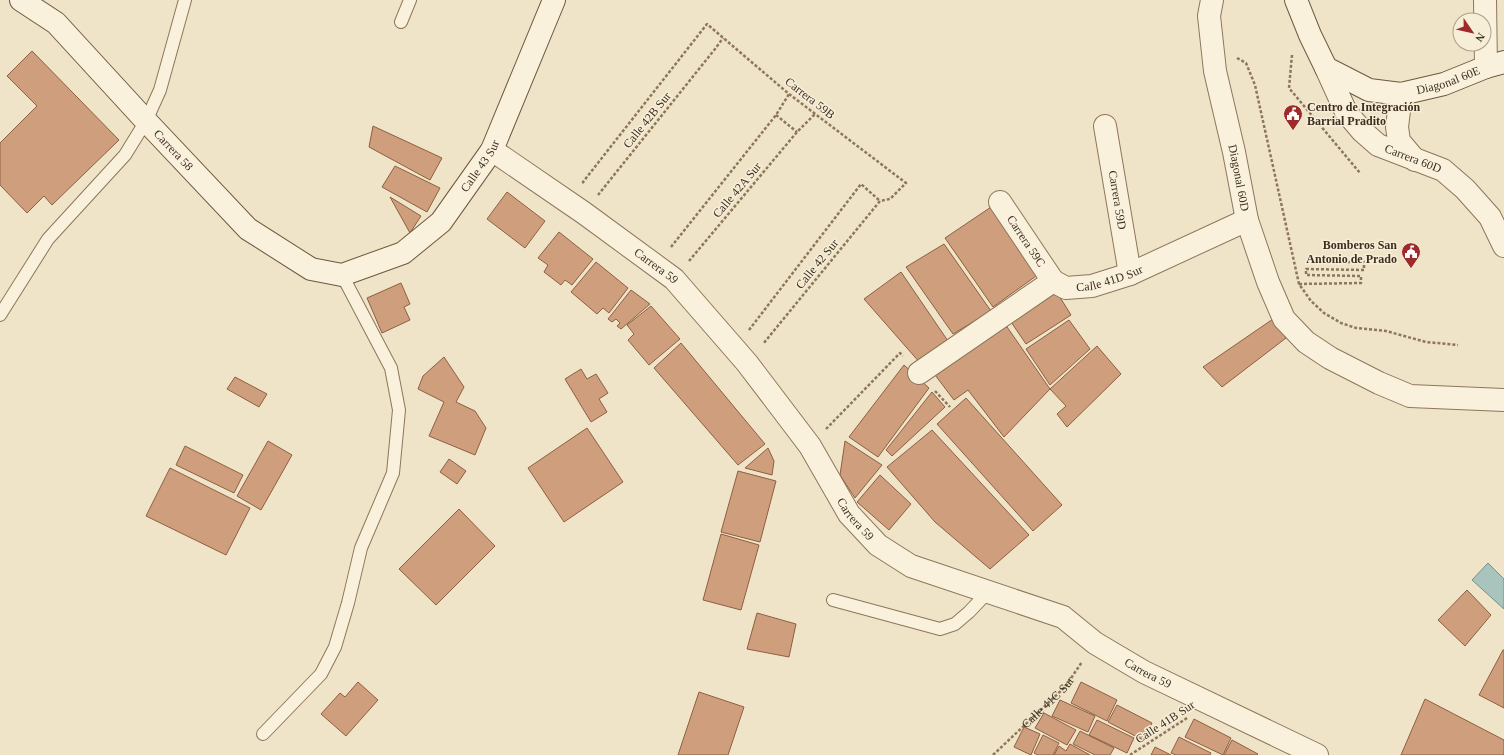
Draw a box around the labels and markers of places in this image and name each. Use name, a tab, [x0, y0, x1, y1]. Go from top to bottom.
place label: Centro de Integración Barrial Pradito	[1307, 100, 1420, 128]
public building icon: Centro de Integración Barrial Pradito	[1282, 103, 1304, 131]
place label: Bomberos San Antonio de Prado	[1306, 238, 1397, 266]
public building icon: Bomberos San Antonio de Prado	[1400, 241, 1422, 269]

